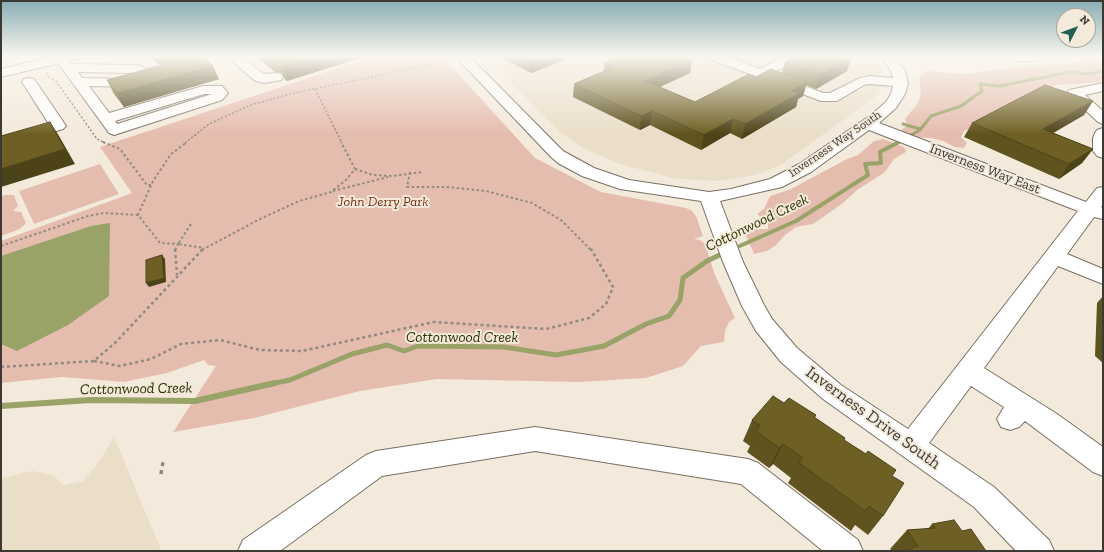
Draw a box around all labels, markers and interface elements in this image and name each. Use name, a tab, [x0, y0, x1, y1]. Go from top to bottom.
north arrow	[1056, 8, 1096, 48]
text: N	[1077, 13, 1092, 28]
street label: Inverness Way South	[786, 108, 884, 180]
street label: Inverness Way East	[927, 140, 1043, 198]
water label: Cottonwood Creek	[703, 190, 811, 256]
park label: John Derry Park	[338, 194, 428, 210]
water label: Cottonwood Creek	[406, 329, 518, 347]
street label: Inverness Drive South	[802, 362, 944, 474]
water label: Cottonwood Creek	[80, 379, 192, 399]

